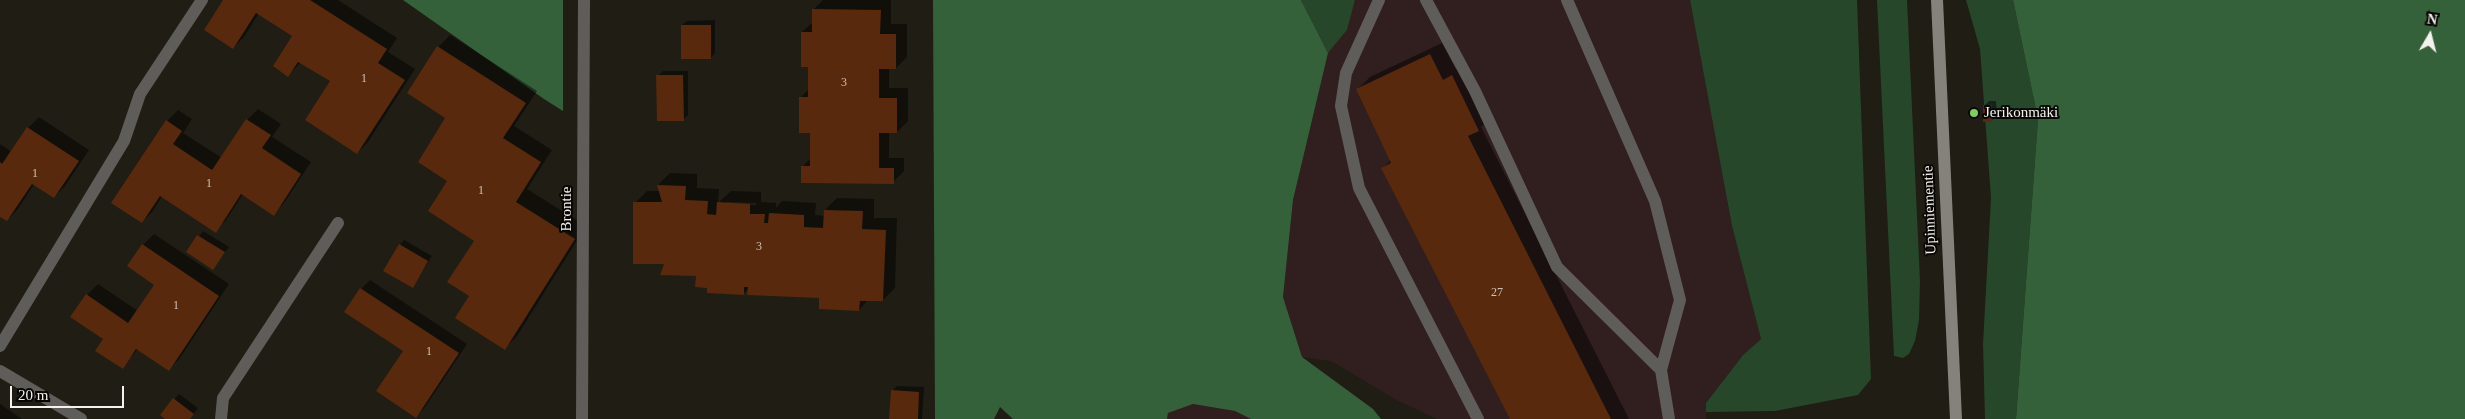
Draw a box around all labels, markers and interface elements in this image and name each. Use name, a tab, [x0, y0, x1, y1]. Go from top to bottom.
north arrow	[2405, 10, 2455, 60]
text: N	[2426, 12, 2438, 28]
house number: 1	[361, 72, 367, 86]
house number: 3	[841, 76, 847, 90]
place label: Jerikonmäki	[1984, 104, 2058, 122]
marker: Jerikonmäki	[1968, 107, 1980, 119]
street label: Upinniementie	[1919, 165, 1941, 255]
house number: 1	[32, 167, 38, 181]
house number: 1	[206, 177, 212, 191]
house number: 1	[478, 184, 484, 198]
street label: Brontie	[558, 187, 576, 231]
house number: 3	[756, 240, 762, 254]
house number: 27	[1491, 286, 1503, 300]
house number: 1	[173, 299, 179, 313]
house number: 1	[426, 345, 432, 359]
scale bar	[12, 376, 126, 408]
text: 20 m	[18, 387, 48, 403]

